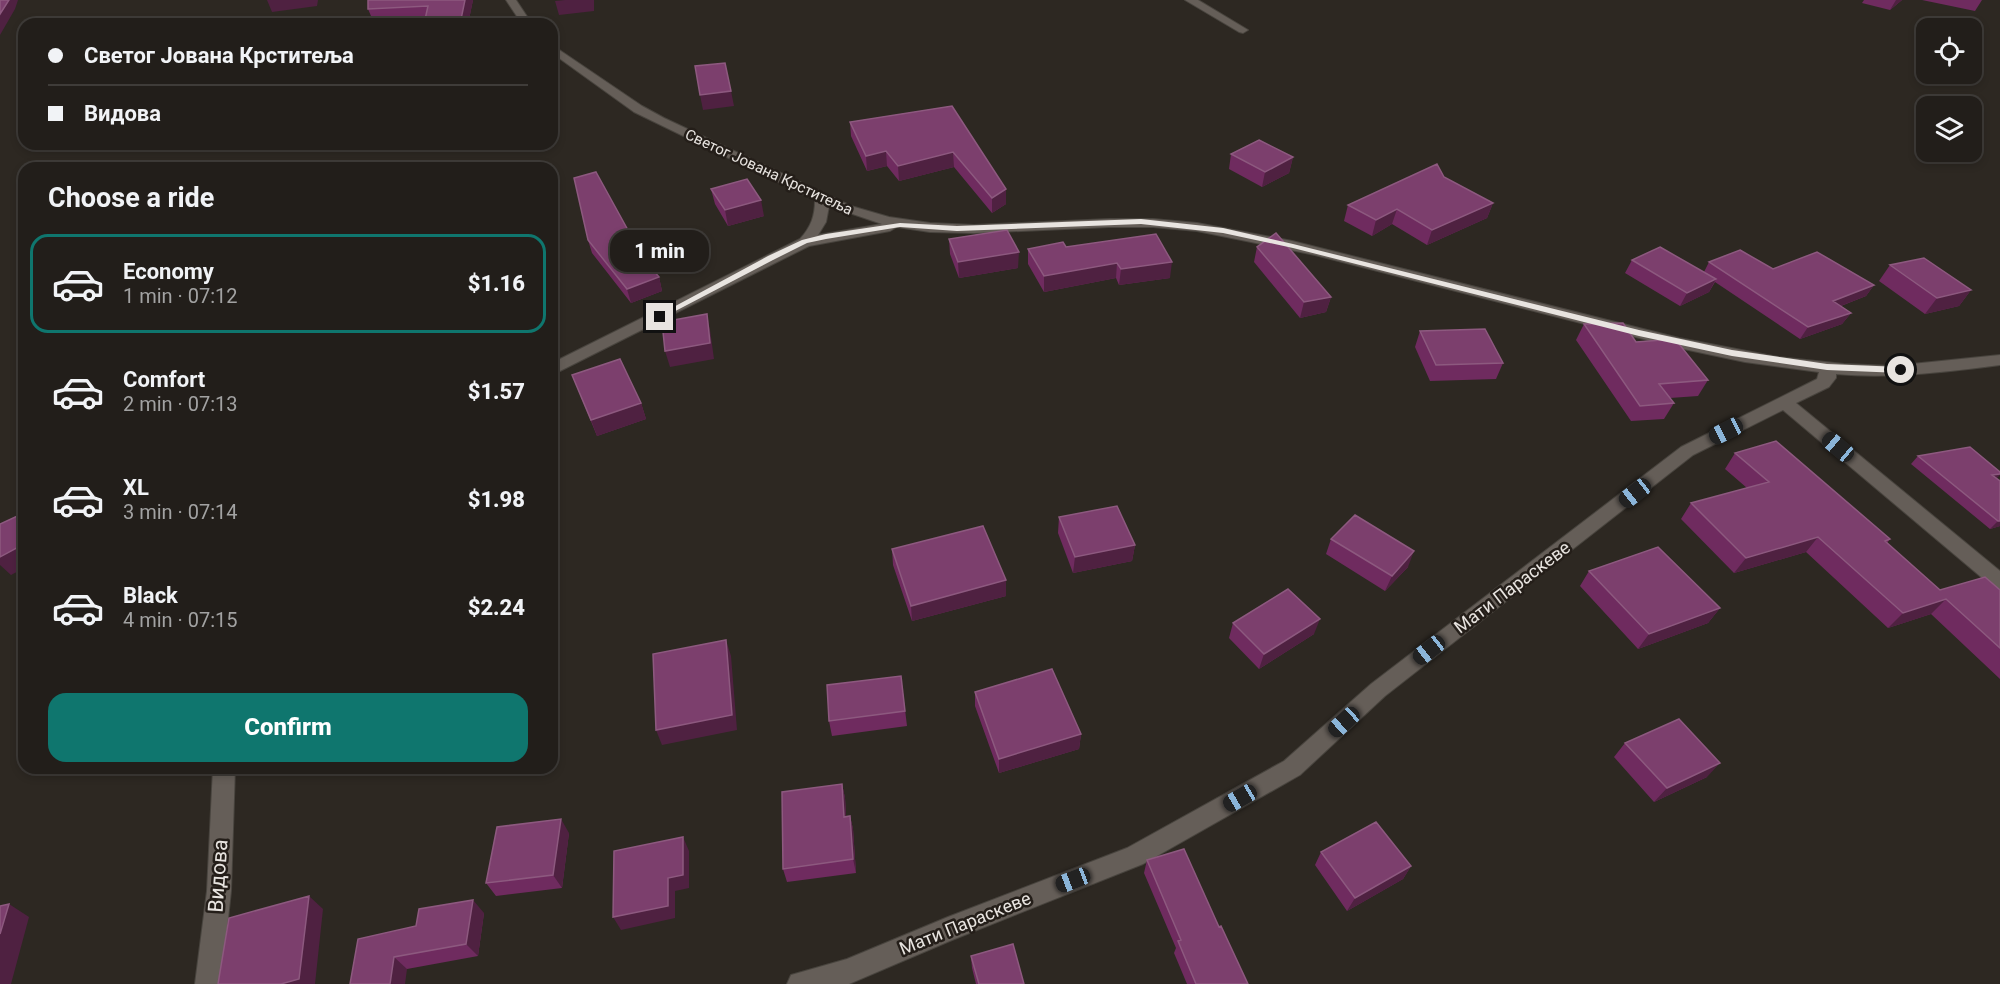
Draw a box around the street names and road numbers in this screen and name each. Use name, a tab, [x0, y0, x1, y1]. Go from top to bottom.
street label: Светог Јована Крститеља	[682, 125, 856, 219]
street label: Мати Параскеве	[1450, 537, 1574, 637]
street label: Видова	[203, 839, 233, 913]
street label: Мати Параскеве	[896, 887, 1034, 959]

